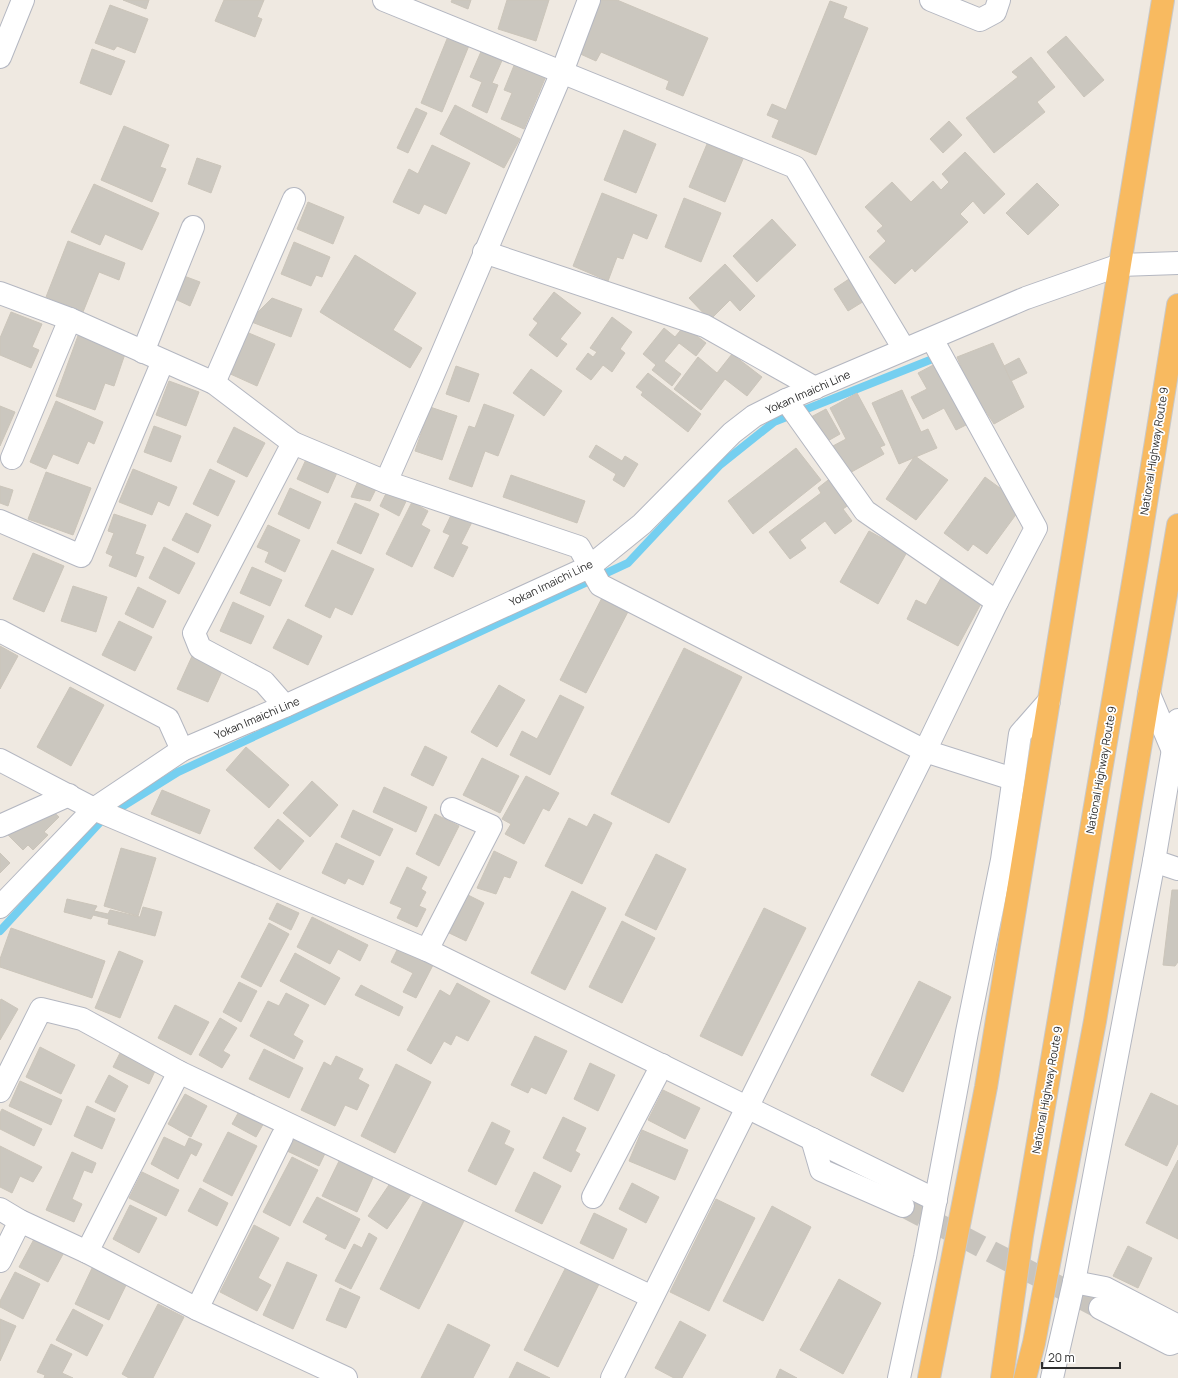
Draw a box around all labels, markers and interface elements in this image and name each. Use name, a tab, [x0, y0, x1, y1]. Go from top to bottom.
street label: Yokan Imaichi Line	[763, 366, 853, 417]
street label: National Highway Route 9	[1136, 386, 1171, 516]
street label: Yokan Imaichi Line	[507, 556, 596, 609]
street label: Yokan Imaichi Line	[212, 693, 302, 742]
street label: National Highway Route 9	[1082, 705, 1119, 835]
street label: National Highway Route 9	[1028, 1025, 1065, 1155]
scale bar	[1042, 1344, 1120, 1370]
text: 20 m	[1048, 1349, 1075, 1366]

